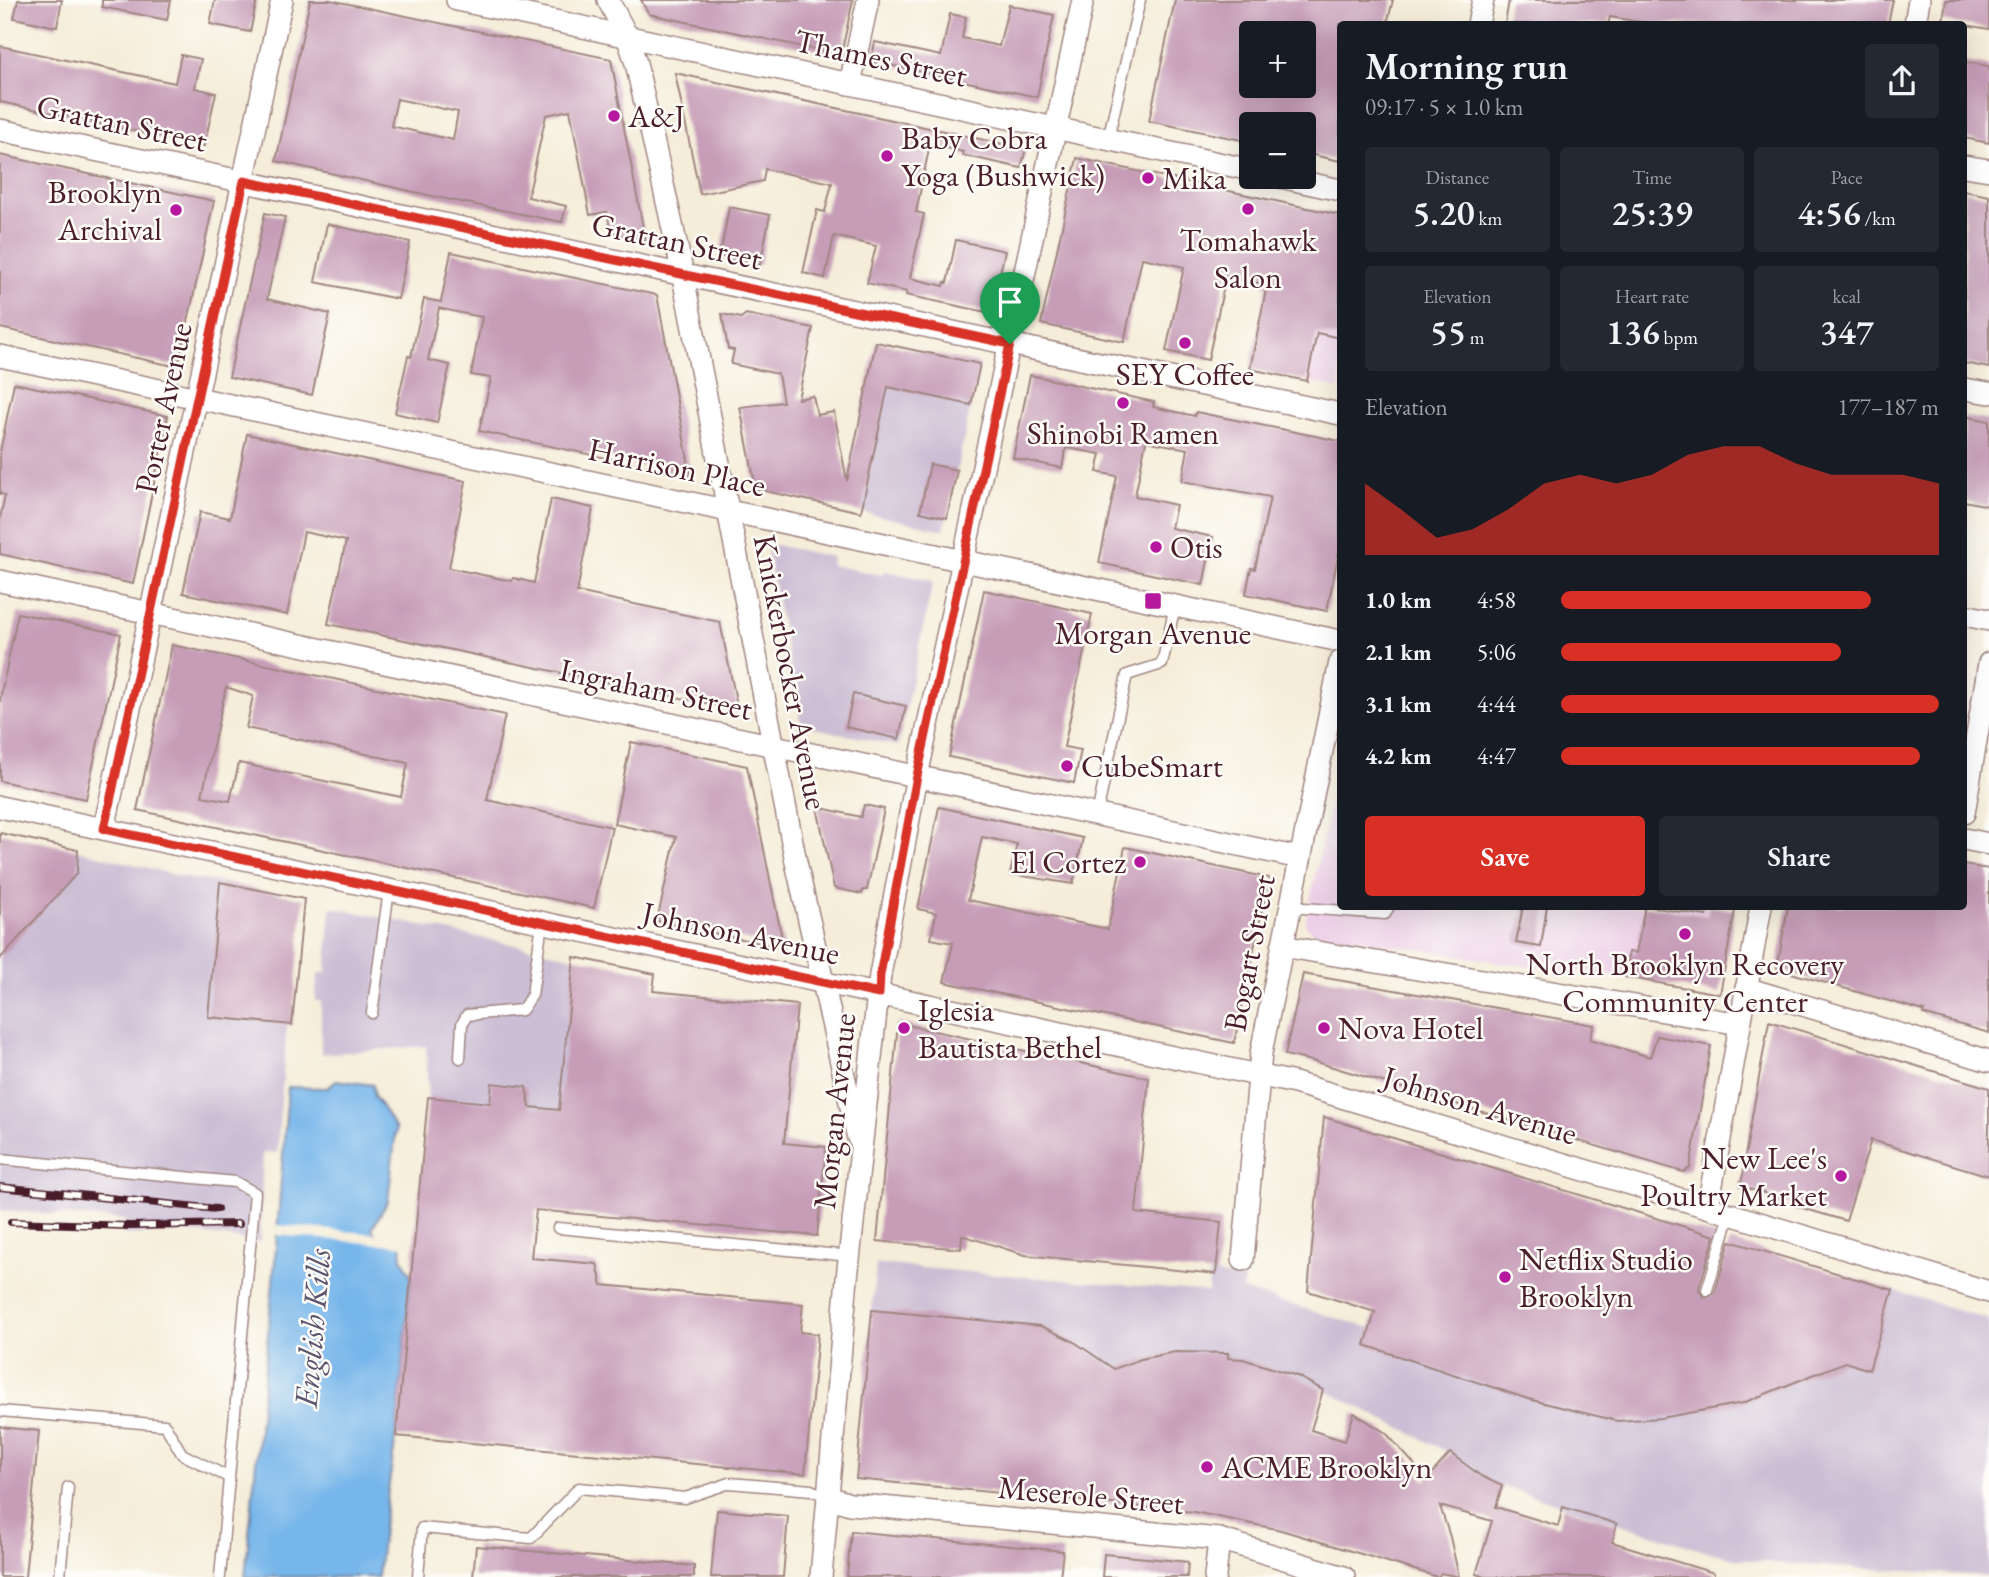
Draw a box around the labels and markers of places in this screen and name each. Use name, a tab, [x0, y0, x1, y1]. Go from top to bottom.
place label: A&J	[627, 95, 685, 137]
marker: A&J	[606, 108, 622, 124]
place label: Baby Cobra Yoga (Bushwick)	[901, 117, 1105, 196]
marker: Baby Cobra Yoga (Bushwick)	[879, 148, 895, 164]
place label: Mika	[1162, 157, 1227, 199]
marker: Mika	[1140, 170, 1156, 186]
place label: Brooklyn Archival	[48, 171, 162, 250]
marker: Tomahawk Salon	[1240, 201, 1256, 217]
marker: Brooklyn Archival	[168, 202, 184, 218]
place label: Tomahawk Salon	[1179, 219, 1318, 298]
pin	[980, 272, 1040, 344]
marker: SEY Coffee	[1177, 335, 1193, 351]
place label: SEY Coffee	[1116, 353, 1254, 395]
marker: Shinobi Ramen	[1115, 395, 1131, 411]
place label: Shinobi Ramen	[1027, 412, 1219, 454]
place label: Otis	[1170, 526, 1223, 568]
marker: Otis	[1148, 539, 1164, 555]
marker: Morgan Avenue	[1143, 591, 1163, 611]
place label: Morgan Avenue	[1055, 612, 1251, 654]
place label: CubeSmart	[1081, 745, 1223, 787]
marker: CubeSmart	[1059, 758, 1075, 774]
place label: El Cortez	[1010, 841, 1126, 883]
marker: El Cortez	[1132, 854, 1148, 870]
marker: North Brooklyn Recovery Community Center	[1677, 926, 1693, 942]
place label: North Brooklyn Recovery Community Center	[1526, 943, 1845, 1022]
place label: Iglesia Bautista Bethel	[918, 989, 1102, 1068]
place label: Nova Hotel	[1338, 1007, 1484, 1049]
marker: Iglesia Bautista Bethel	[896, 1020, 912, 1036]
marker: Nova Hotel	[1316, 1020, 1332, 1036]
place label: New Lee's Poultry Market	[1640, 1137, 1827, 1216]
marker: New Lee's Poultry Market	[1833, 1168, 1849, 1184]
place label: Netflix Studio Brooklyn	[1519, 1238, 1693, 1317]
marker: Netflix Studio Brooklyn	[1497, 1269, 1513, 1285]
place label: ACME Brooklyn	[1220, 1446, 1433, 1488]
marker: ACME Brooklyn	[1199, 1459, 1215, 1475]

